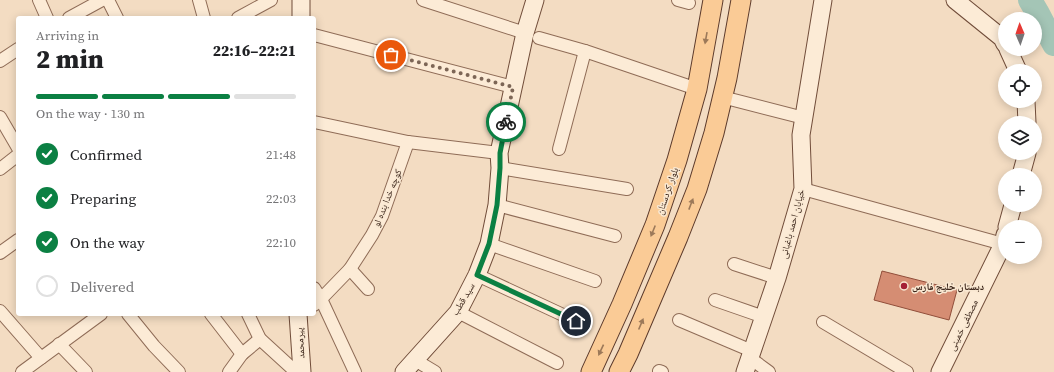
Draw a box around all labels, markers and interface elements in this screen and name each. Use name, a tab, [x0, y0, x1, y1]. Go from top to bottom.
north arrow	[998, 12, 1042, 56]
map controls	[998, 12, 1042, 264]
text: Arriving in	[36, 27, 99, 44]
one-way arrow	[703, 32, 709, 44]
pin	[374, 38, 408, 72]
text: 22:16–22:21	[213, 40, 296, 61]
text: 2 min	[36, 41, 104, 77]
icon: bag	[380, 44, 402, 66]
button: locate	[998, 64, 1042, 108]
courier	[486, 102, 526, 142]
text: On the way · 130 m	[36, 105, 145, 122]
icon: bike	[495, 111, 517, 133]
button: layers	[998, 116, 1042, 160]
icon: check	[36, 143, 58, 165]
text: Confirmed	[70, 144, 142, 165]
text: 21:48	[266, 146, 296, 163]
street label: بلوار کردستان	[653, 165, 681, 216]
street label: کوچه خدا بنده لو	[369, 167, 405, 229]
button: +	[998, 168, 1042, 212]
icon: check	[36, 187, 58, 209]
street label: خیابان احمد باغبانی	[776, 187, 808, 260]
text: Preparing	[70, 188, 136, 209]
text: 22:03	[266, 190, 296, 207]
one-way arrow	[688, 197, 694, 209]
button: −	[998, 220, 1042, 264]
one-way arrow	[649, 225, 655, 237]
icon: check	[36, 231, 58, 253]
text: On the way	[70, 232, 145, 253]
text: 22:10	[266, 234, 296, 251]
text: Delivered	[70, 276, 134, 297]
street label: سید قطب	[448, 280, 478, 318]
place label: دبستان خلیج فارس	[912, 280, 984, 294]
marker: دبستان خلیج فارس	[899, 281, 909, 291]
street label: مصطفی خمینی	[945, 297, 981, 353]
pin	[559, 304, 593, 338]
icon: home	[565, 310, 587, 332]
one-way arrow	[638, 317, 644, 329]
street label: پیرمحمد	[292, 327, 308, 359]
one-way arrow	[598, 344, 604, 356]

